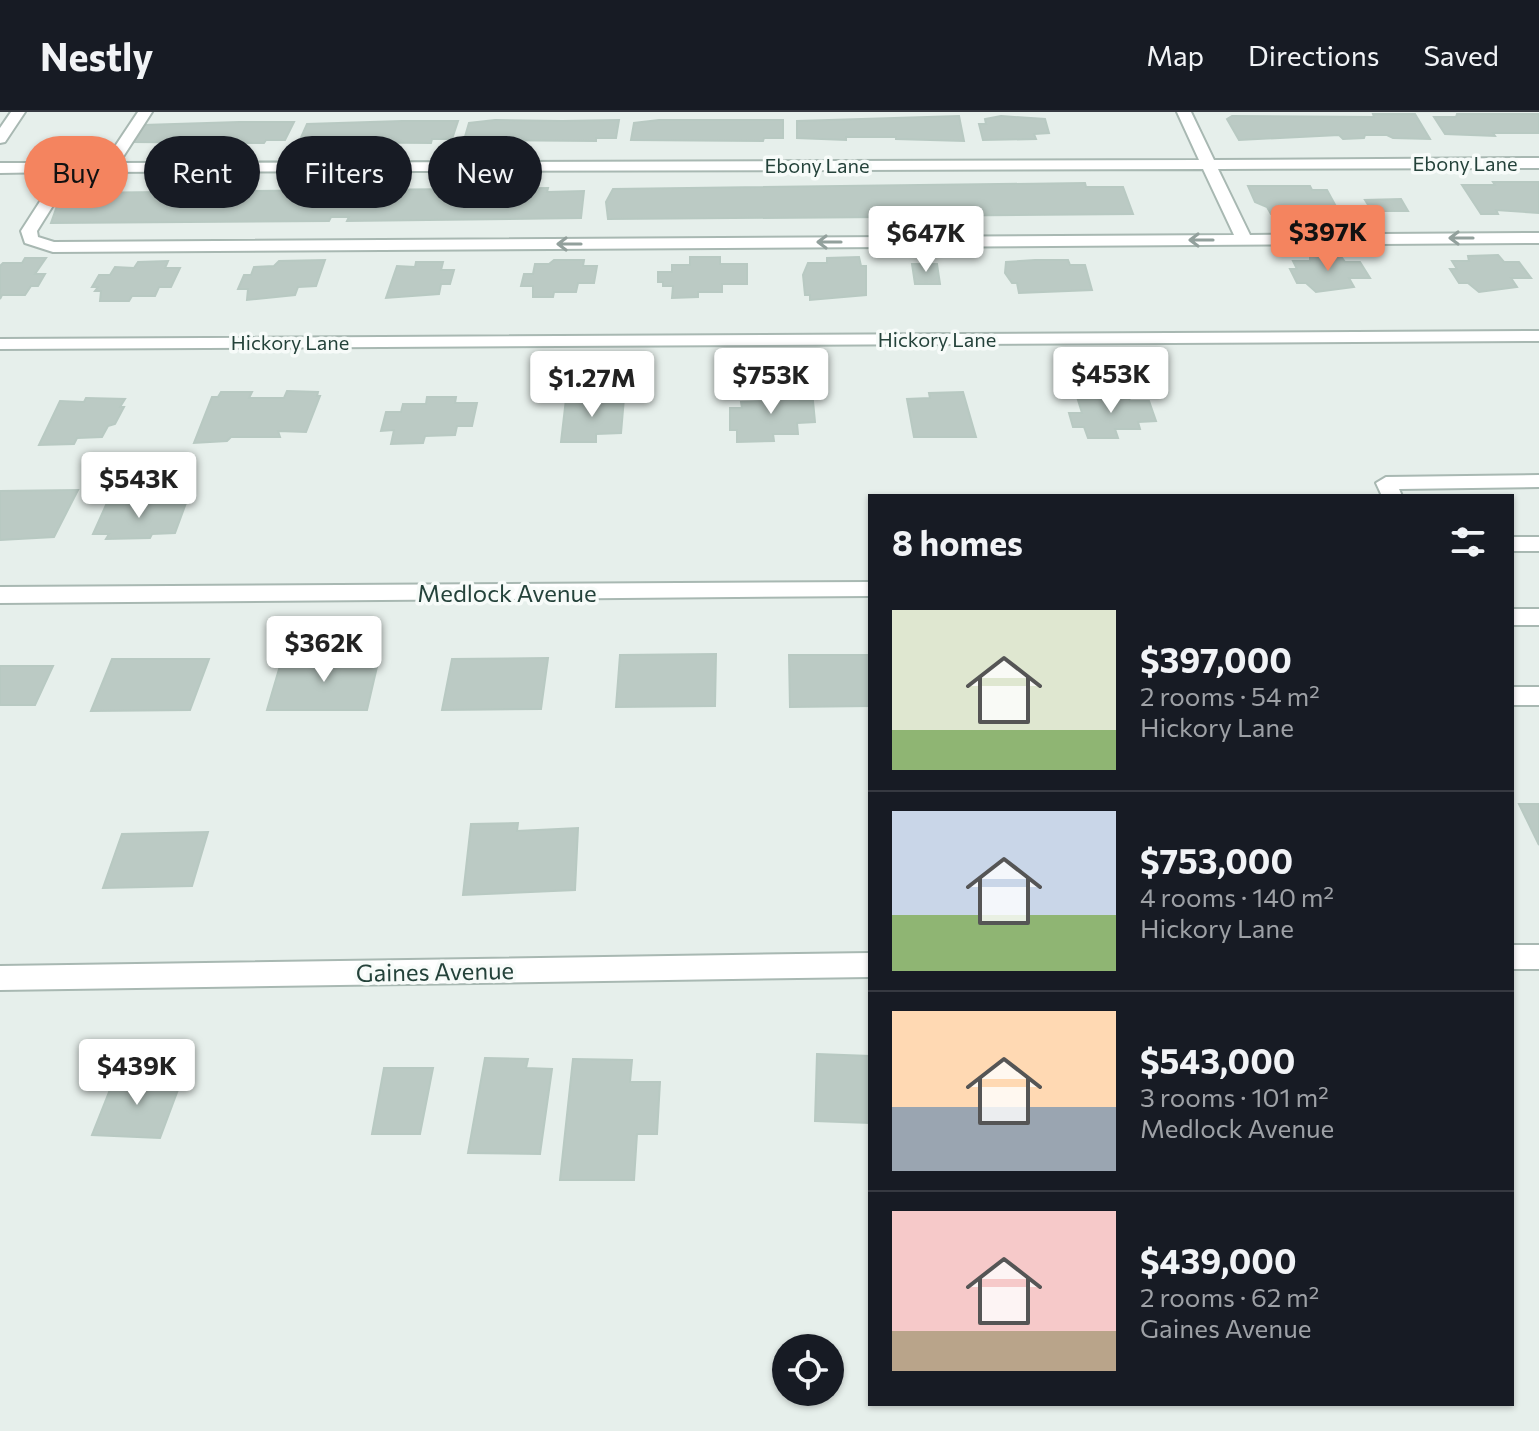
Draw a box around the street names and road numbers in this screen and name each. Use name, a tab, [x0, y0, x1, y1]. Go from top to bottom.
street label: Ebony Lane	[1413, 151, 1517, 175]
street label: Ebony Lane	[765, 153, 869, 177]
street label: Hickory Lane	[878, 327, 996, 351]
street label: Hickory Lane	[231, 330, 349, 354]
street label: Medlock Avenue	[417, 578, 597, 607]
street label: Gaines Avenue	[356, 955, 514, 987]

